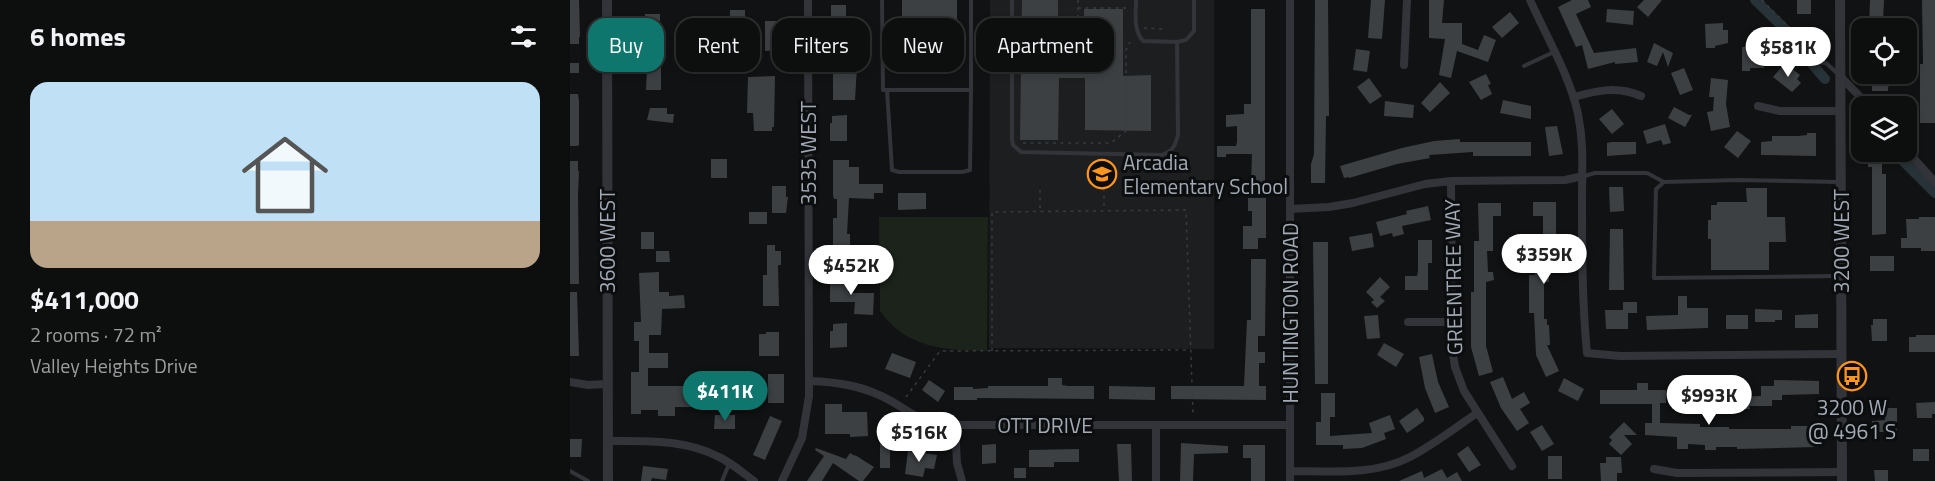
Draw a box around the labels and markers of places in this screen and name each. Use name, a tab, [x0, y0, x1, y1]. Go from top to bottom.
pin: $581K	[1746, 27, 1830, 78]
place label: Arcadia Elementary School	[1123, 146, 1288, 202]
school or university icon: Arcadia Elementary School	[1086, 158, 1118, 190]
pin: $359K	[1502, 234, 1586, 285]
pin: $452K	[809, 245, 893, 296]
bus stop icon: 3200 W @ 4961 S	[1836, 360, 1868, 392]
pin: $411K	[683, 371, 767, 422]
pin: $993K	[1667, 375, 1751, 426]
place label: 3200 W @ 4961 S	[1808, 391, 1896, 447]
pin: $516K	[877, 412, 961, 463]

